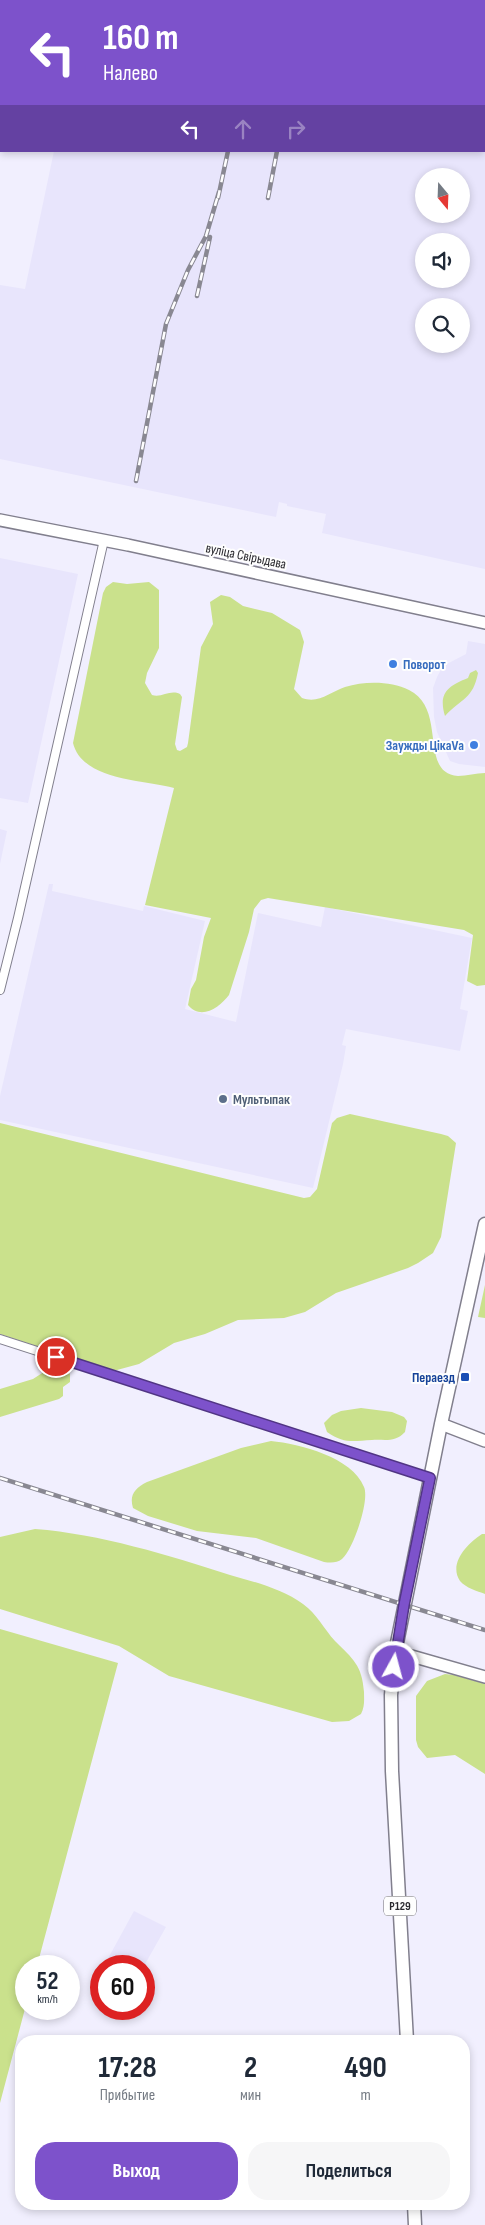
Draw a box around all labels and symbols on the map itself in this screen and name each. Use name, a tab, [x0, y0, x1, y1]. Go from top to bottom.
north arrow	[415, 168, 470, 222]
street label: вуліца Свірыдава	[204, 539, 288, 573]
place label: Поворот	[403, 656, 446, 673]
marker: Поворот	[387, 658, 399, 670]
place label: Заужды ЦікаVа	[386, 737, 464, 754]
marker: Заужды ЦікаVа	[468, 739, 480, 751]
place label: Мультыпак	[233, 1091, 290, 1108]
marker: Мультыпак	[217, 1093, 229, 1105]
pin	[35, 1336, 77, 1378]
place label: Пераезд	[412, 1369, 455, 1386]
marker: Пераезд	[459, 1371, 471, 1383]
position arrow	[367, 1640, 419, 1692]
road number: Р129	[384, 1896, 416, 1915]
speed limit sign: 60	[90, 1955, 155, 2020]

